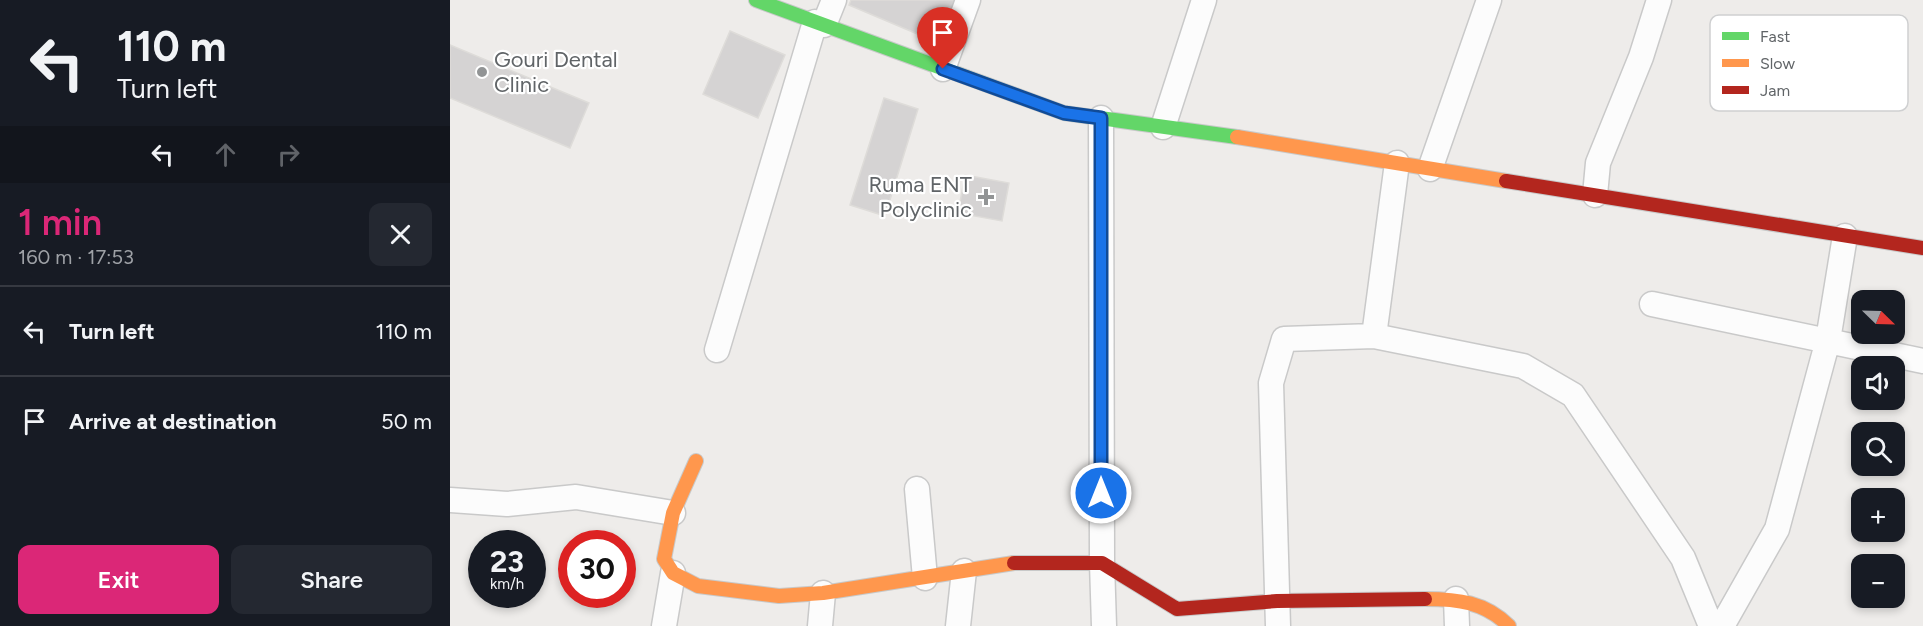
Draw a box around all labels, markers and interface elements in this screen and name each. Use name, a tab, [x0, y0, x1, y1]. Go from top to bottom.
pin	[917, 7, 968, 69]
legend	[1710, 15, 1908, 111]
icon: arrive	[926, 16, 959, 49]
text: 110 m	[117, 21, 226, 72]
icon: left	[18, 24, 96, 102]
text: Fast	[1760, 27, 1790, 46]
place label: Gouri Dental Clinic	[494, 46, 617, 98]
text: Slow	[1760, 54, 1795, 73]
marker: Gouri Dental Clinic	[475, 65, 489, 79]
text: Turn left	[117, 72, 217, 105]
text: Jam	[1760, 81, 1790, 100]
icon: left	[146, 138, 179, 171]
icon: ahead	[209, 138, 242, 171]
icon: right	[272, 138, 305, 171]
place label: Ruma ENT Polyclinic	[868, 171, 972, 223]
marker: Ruma ENT Polyclinic	[977, 188, 995, 206]
text: 1 min	[18, 201, 102, 244]
button: close	[369, 203, 432, 266]
text: 160 m · 17:53	[18, 245, 134, 269]
north arrow	[1851, 290, 1905, 344]
map controls	[1851, 290, 1905, 608]
icon: left	[18, 315, 51, 348]
text: Turn left	[69, 318, 155, 345]
text: 110 m	[376, 318, 432, 345]
button: sound	[1851, 356, 1905, 410]
icon: arrive	[18, 405, 51, 438]
text: Arrive at destination	[69, 408, 277, 435]
text: 50 m	[381, 408, 432, 435]
button: search	[1851, 422, 1905, 476]
position arrow	[1069, 461, 1133, 525]
button: +	[1851, 488, 1905, 542]
speed limit sign: 30	[558, 530, 636, 608]
text: 23	[490, 543, 524, 580]
button: Exit	[18, 545, 219, 614]
button: Share	[231, 545, 432, 614]
button: −	[1851, 554, 1905, 608]
text: km/h	[490, 575, 524, 593]

